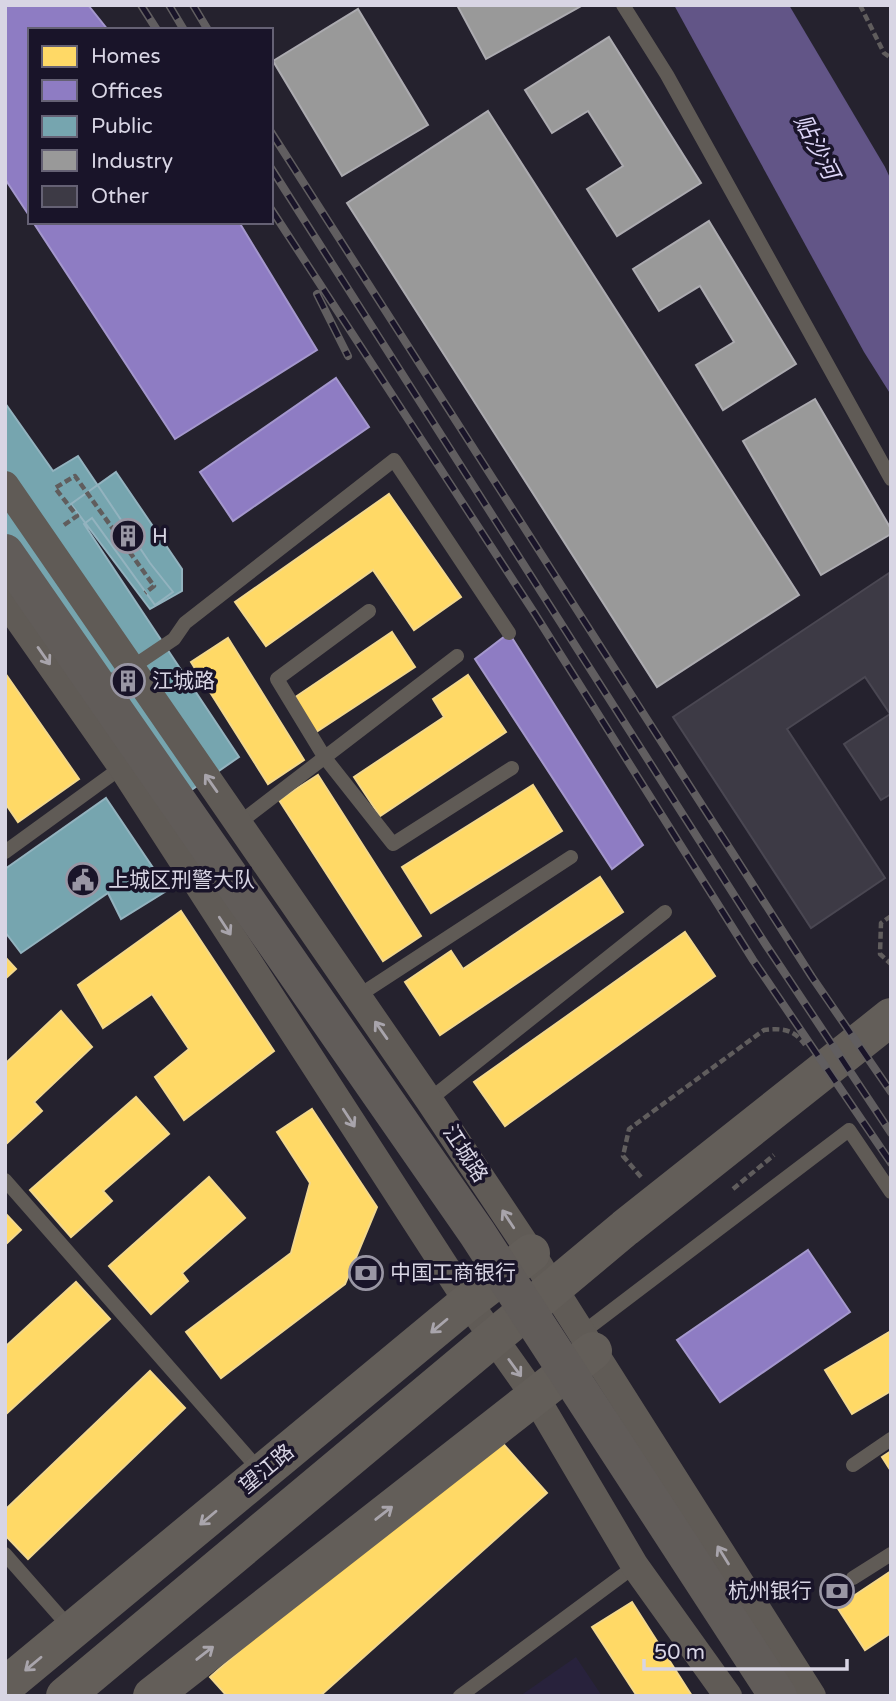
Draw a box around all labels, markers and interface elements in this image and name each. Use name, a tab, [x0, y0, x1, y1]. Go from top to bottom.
legend	[28, 28, 273, 224]
text: Homes	[91, 44, 161, 69]
text: Offices	[91, 79, 163, 104]
water label: 贴沙河	[788, 110, 846, 188]
text: Public	[91, 114, 153, 139]
text: Industry	[91, 149, 173, 174]
text: Other	[91, 184, 149, 209]
building icon: H	[109, 517, 147, 555]
place label: H	[152, 524, 168, 549]
one-way arrow	[37, 646, 52, 665]
building icon: 江城路	[109, 662, 147, 700]
place label: 江城路	[152, 669, 215, 694]
one-way arrow	[204, 773, 218, 793]
public building icon: 上城区刑警大队	[64, 861, 102, 899]
place label: 上城区刑警大队	[108, 868, 255, 893]
one-way arrow	[219, 916, 233, 936]
one-way arrow	[374, 1021, 388, 1040]
one-way arrow	[342, 1107, 356, 1127]
street label: 江城路	[437, 1121, 493, 1187]
one-way arrow	[501, 1210, 516, 1229]
bank icon: 中国工商银行	[347, 1254, 385, 1292]
place label: 中国工商银行	[390, 1261, 516, 1286]
one-way arrow	[431, 1318, 449, 1334]
one-way arrow	[508, 1358, 522, 1377]
street label: 望江路	[235, 1439, 299, 1499]
one-way arrow	[375, 1505, 393, 1520]
one-way arrow	[199, 1510, 217, 1526]
one-way arrow	[716, 1546, 730, 1566]
bank icon: 杭州银行	[818, 1572, 856, 1610]
place label: 杭州银行	[728, 1579, 812, 1604]
scale bar	[644, 1628, 847, 1672]
text: 50 m	[654, 1640, 705, 1665]
one-way arrow	[196, 1646, 214, 1661]
one-way arrow	[24, 1656, 42, 1671]

